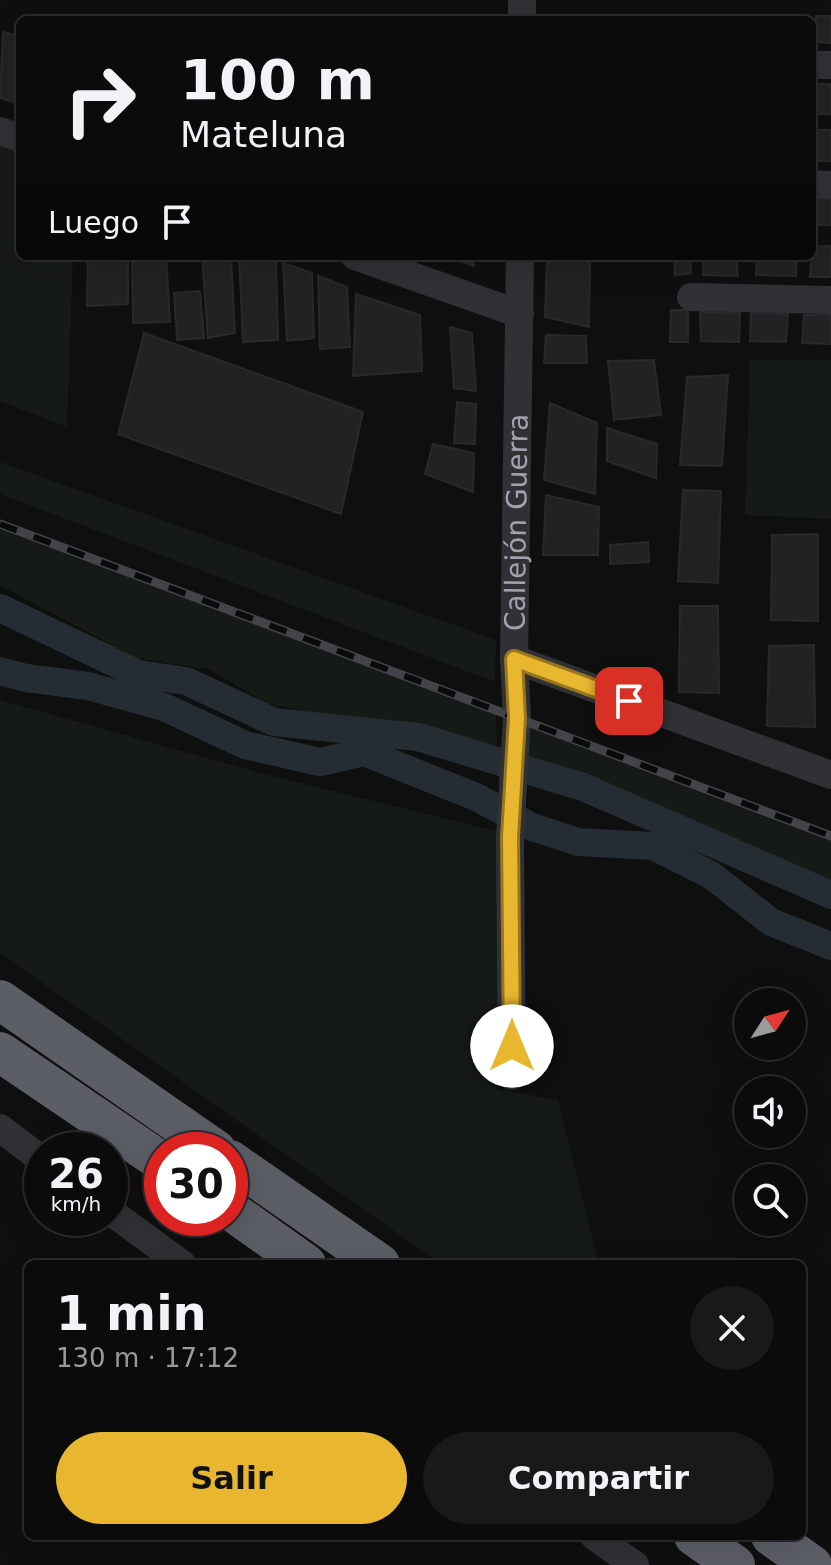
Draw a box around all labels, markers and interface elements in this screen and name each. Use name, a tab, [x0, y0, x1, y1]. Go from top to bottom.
text: 100 m	[180, 47, 375, 112]
icon: right	[48, 48, 152, 152]
text: Mateluna	[180, 114, 347, 155]
icon: arrive	[155, 200, 199, 244]
text: Luego	[48, 205, 139, 240]
street label: Callejón Guerra	[498, 413, 534, 631]
pin	[595, 667, 663, 735]
icon: arrive	[607, 679, 651, 723]
north arrow	[734, 988, 806, 1060]
map controls	[734, 988, 806, 1236]
position arrow	[470, 1004, 554, 1088]
button: sound	[734, 1076, 806, 1148]
speed limit sign: 30	[144, 1132, 248, 1236]
text: 26	[48, 1151, 104, 1197]
button: search	[734, 1164, 806, 1236]
text: km/h	[51, 1192, 101, 1216]
text: 1 min	[56, 1285, 207, 1341]
button: close	[690, 1286, 774, 1370]
text: 130 m · 17:12	[56, 1343, 239, 1373]
button: Salir	[56, 1432, 407, 1524]
button: Compartir	[423, 1432, 774, 1524]

